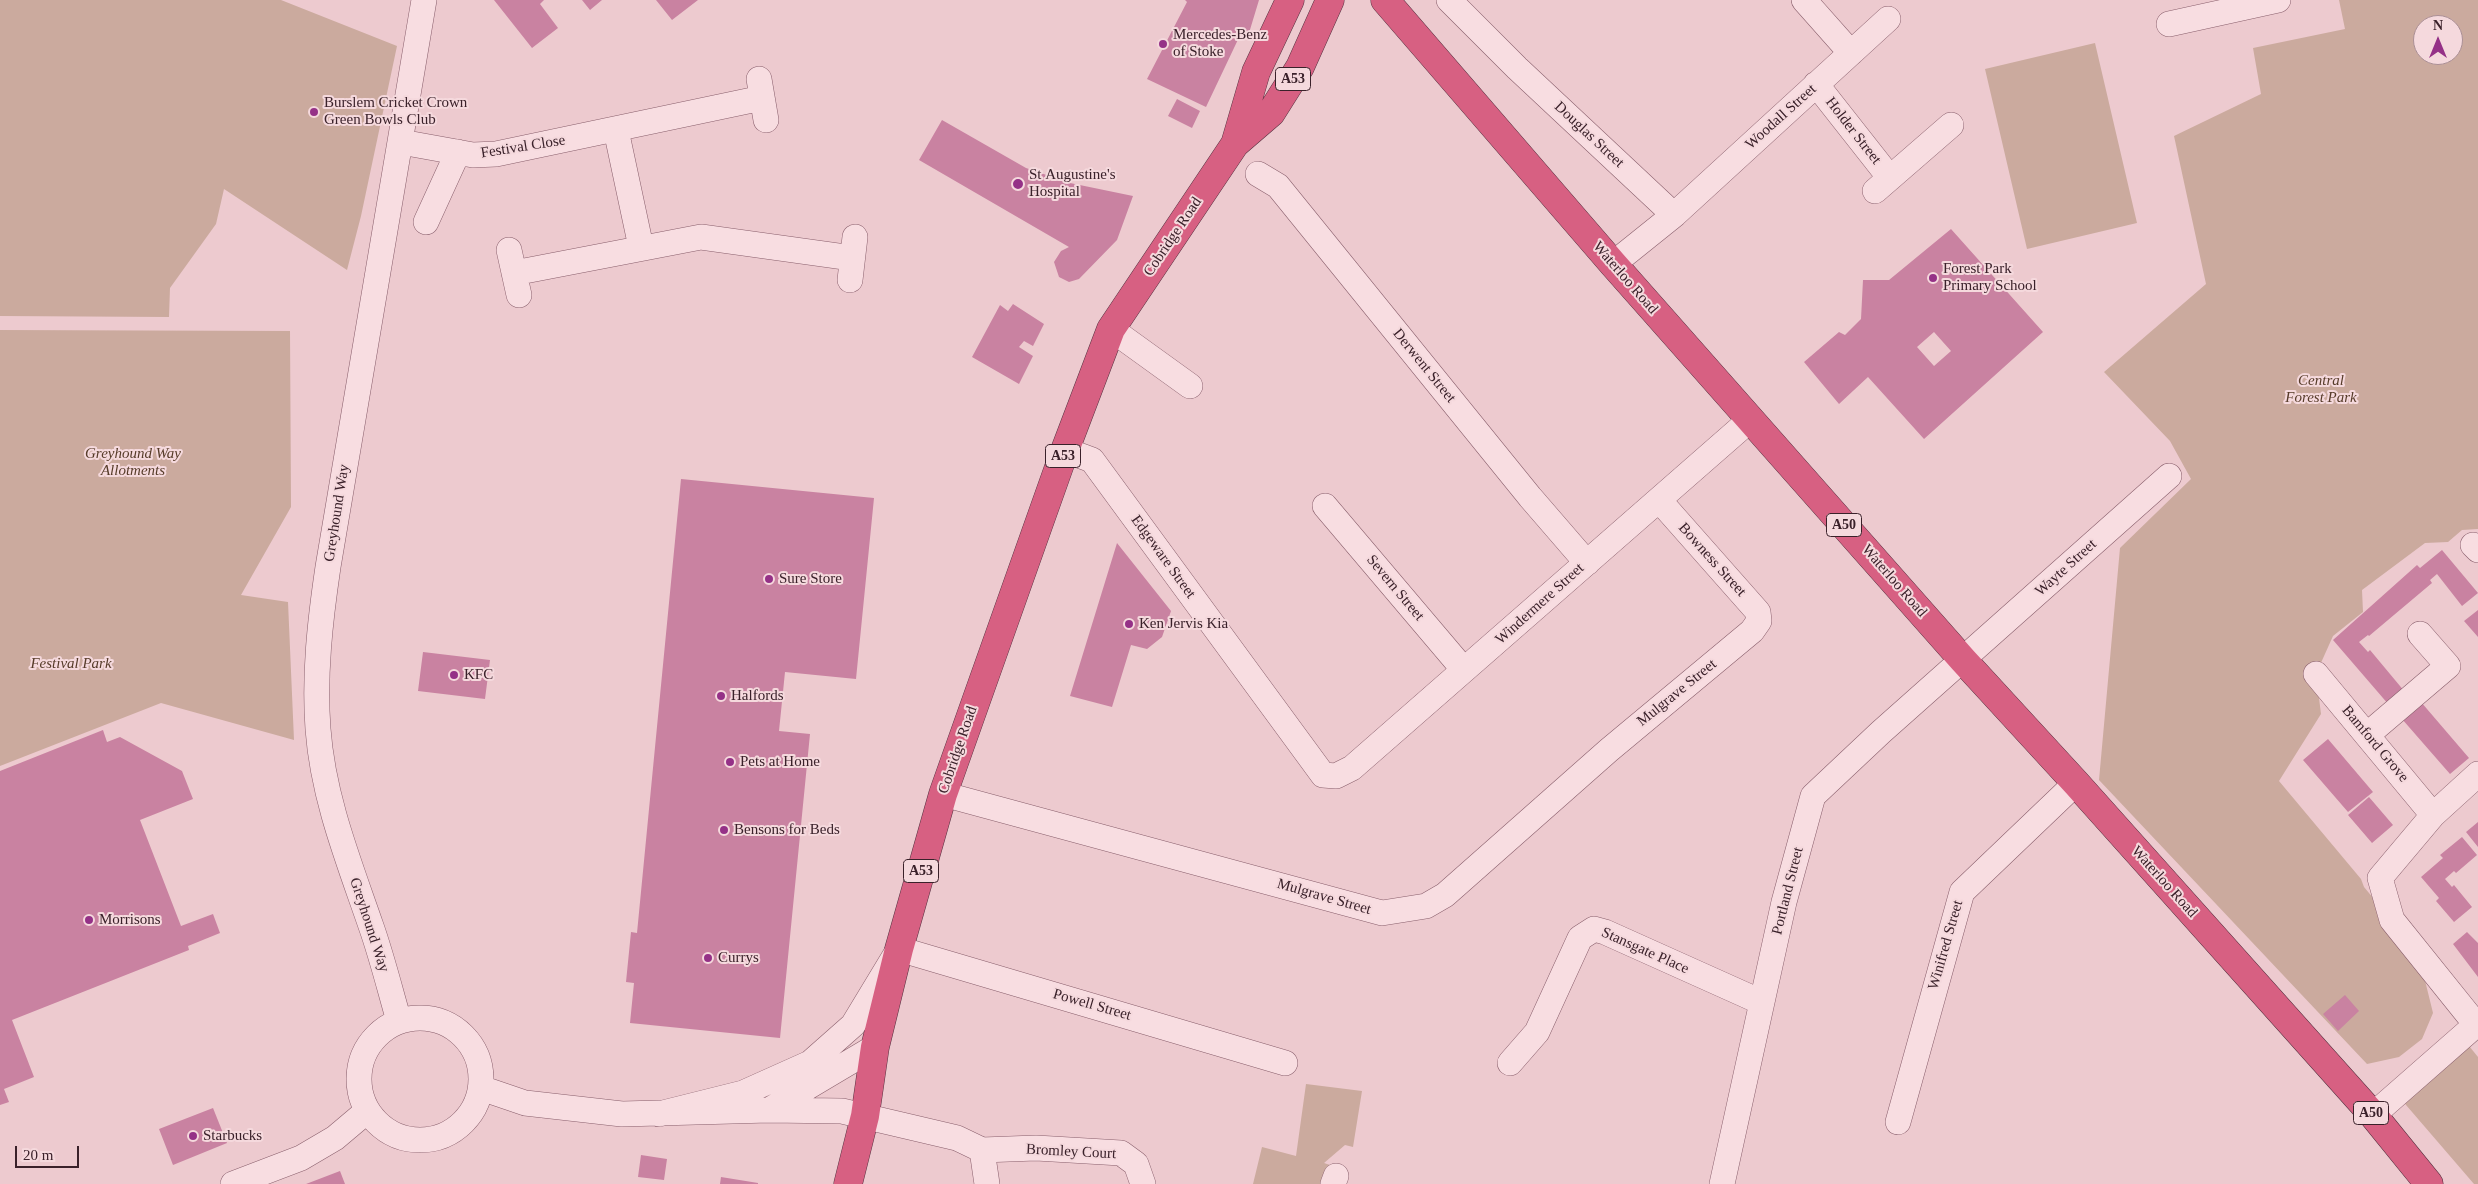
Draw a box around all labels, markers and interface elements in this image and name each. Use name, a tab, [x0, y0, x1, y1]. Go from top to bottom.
north arrow	[2413, 15, 2463, 65]
text: N	[2433, 18, 2443, 33]
place label: Mercedes-Benz of Stoke	[1173, 26, 1267, 61]
marker: Mercedes-Benz of Stoke	[1157, 38, 1169, 50]
road number: A53	[1276, 68, 1310, 90]
street label: Woodall Street	[1742, 80, 1820, 154]
place label: Burslem Cricket Crown Green Bowls Club	[324, 94, 467, 129]
street label: Holder Street	[1821, 94, 1885, 168]
street label: Douglas Street	[1550, 98, 1628, 172]
marker: Burslem Cricket Crown Green Bowls Club	[308, 106, 320, 118]
street label: Festival Close	[479, 131, 567, 163]
place label: St Augustine's Hospital	[1029, 166, 1115, 201]
marker: St Augustine's Hospital	[1011, 177, 1025, 191]
street label: Cobridge Road	[1140, 194, 1206, 280]
street label: Waterloo Road	[1589, 238, 1661, 318]
place label: Forest Park Primary School	[1943, 260, 2037, 295]
marker: Forest Park Primary School	[1927, 272, 1939, 284]
street label: Derwent Street	[1389, 325, 1459, 407]
park label: Central Forest Park	[2285, 372, 2357, 407]
road number: A53	[1046, 444, 1080, 468]
park label: Greyhound Way Allotments	[85, 445, 181, 480]
street label: Greyhound Way	[320, 463, 354, 563]
street label: Edgeware Street	[1127, 512, 1199, 602]
road number: A50	[1826, 514, 1862, 536]
street label: Bowness Street	[1674, 519, 1750, 601]
street label: Wayte Street	[2031, 536, 2101, 600]
street label: Waterloo Road	[1858, 541, 1930, 621]
street label: Severn Street	[1362, 551, 1428, 625]
street label: Windermere Street	[1492, 559, 1588, 649]
place label: Sure Store	[779, 570, 842, 588]
marker: Sure Store	[763, 573, 775, 585]
place label: Ken Jervis Kia	[1139, 615, 1228, 633]
marker: Ken Jervis Kia	[1123, 618, 1135, 630]
park label: Festival Park	[30, 655, 112, 673]
street label: Mulgrave Street	[1634, 655, 1720, 731]
place label: KFC	[464, 666, 493, 684]
marker: KFC	[448, 669, 460, 681]
place label: Halfords	[731, 687, 783, 705]
marker: Halfords	[715, 690, 727, 702]
street label: Bamford Grove	[2338, 702, 2412, 786]
street label: Cobridge Road	[935, 704, 981, 796]
place label: Pets at Home	[740, 753, 820, 771]
marker: Pets at Home	[724, 756, 736, 768]
place label: Bensons for Beds	[734, 821, 840, 839]
marker: Bensons for Beds	[718, 824, 730, 836]
street label: Waterloo Road	[2127, 843, 2201, 921]
street label: Portland Street	[1768, 845, 1808, 937]
road number: A53	[904, 859, 938, 882]
street label: Greyhound Way	[345, 875, 393, 975]
street label: Mulgrave Street	[1275, 875, 1373, 919]
street label: Winifred Street	[1925, 898, 1967, 992]
place label: Morrisons	[99, 911, 161, 929]
marker: Morrisons	[83, 914, 95, 926]
street label: Stansgate Place	[1599, 924, 1691, 978]
place label: Currys	[718, 949, 759, 967]
marker: Currys	[702, 952, 714, 964]
street label: Powell Street	[1051, 985, 1133, 1025]
road number: A50	[2354, 1102, 2388, 1124]
place label: Starbucks	[203, 1127, 262, 1145]
marker: Starbucks	[187, 1130, 199, 1142]
scale bar	[18, 1136, 81, 1168]
street label: Bromley Court	[1025, 1141, 1117, 1163]
text: 20 m	[23, 1147, 53, 1163]

